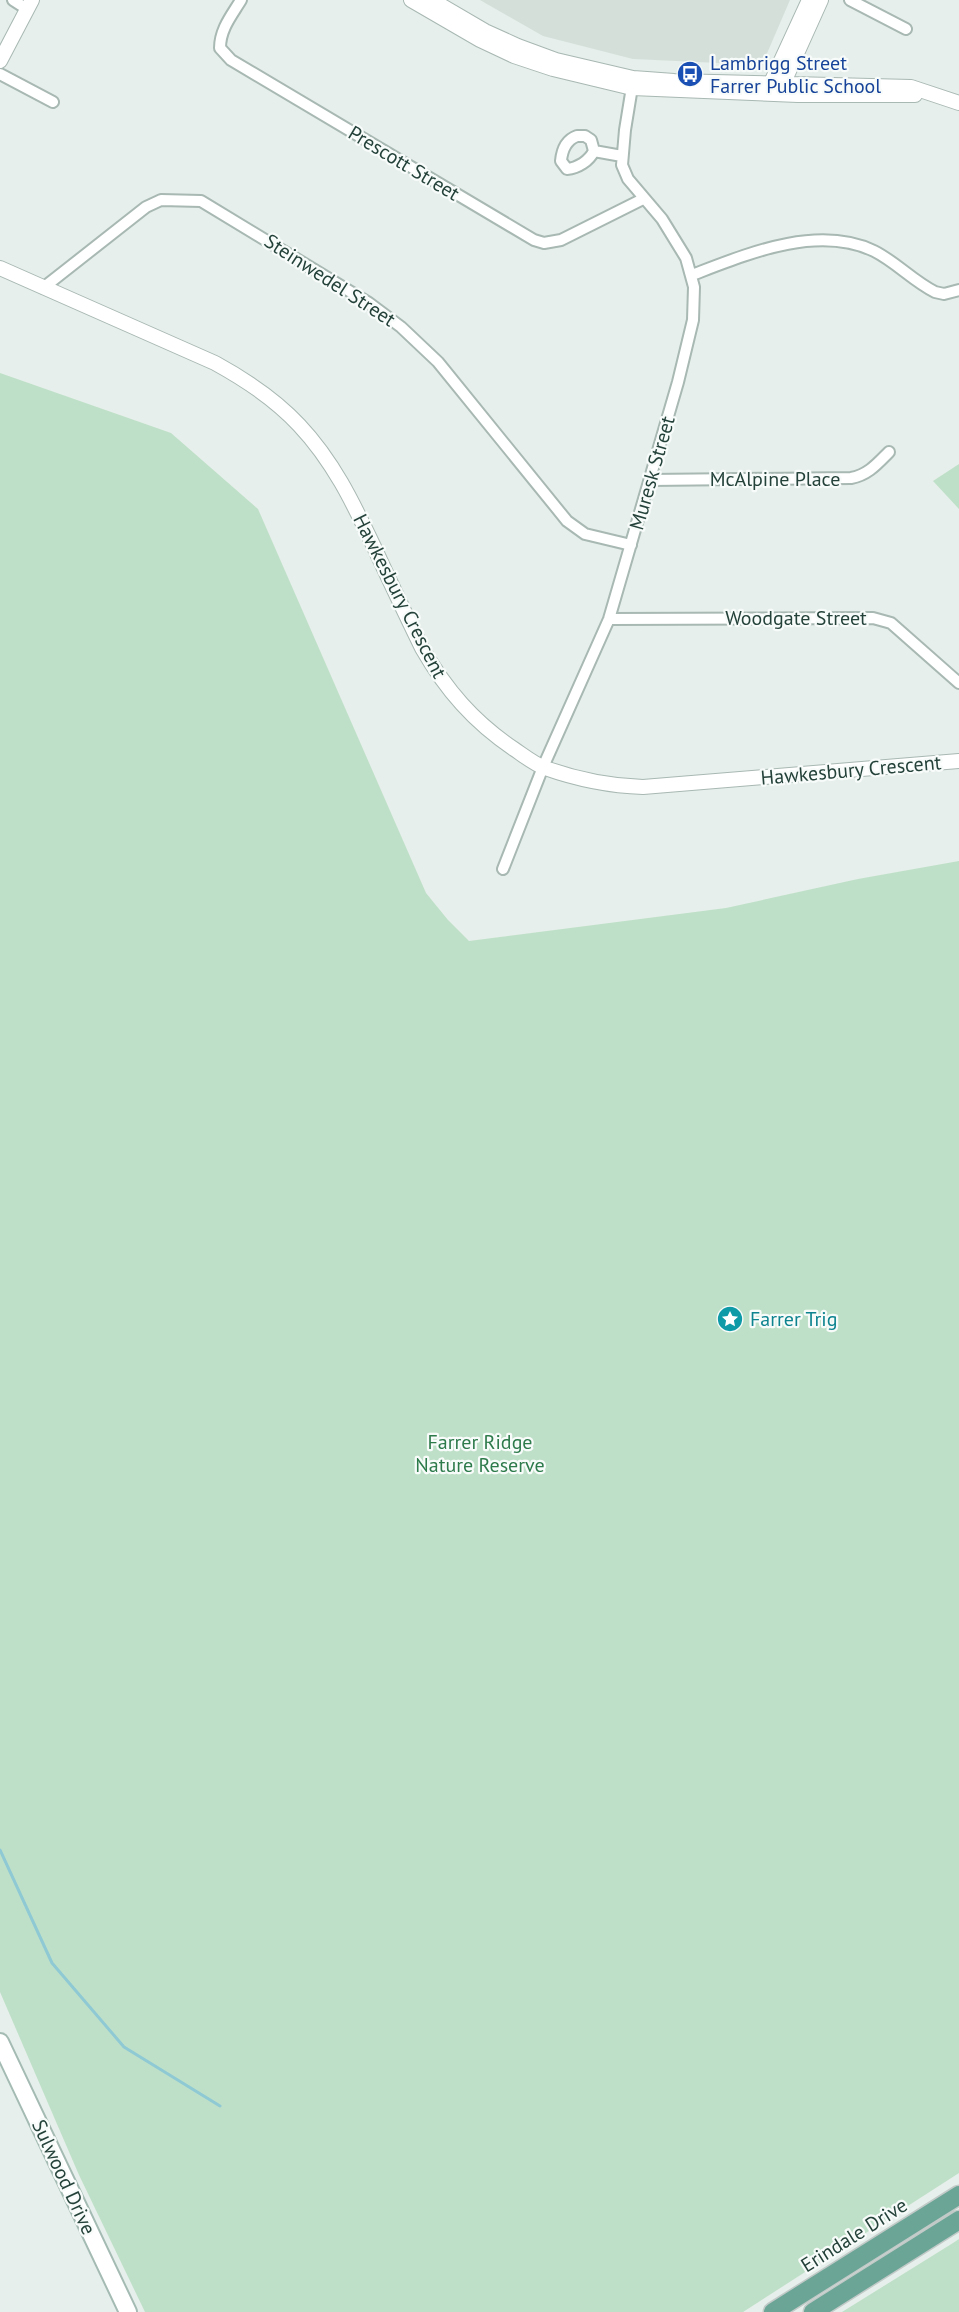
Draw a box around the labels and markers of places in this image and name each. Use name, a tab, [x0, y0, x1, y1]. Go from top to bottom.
place label: Lambrigg Street Farrer Public School	[710, 50, 881, 99]
bus stop icon: Lambrigg Street Farrer Public School	[675, 59, 705, 89]
place icon: Farrer Trig	[715, 1304, 745, 1334]
place label: Farrer Trig	[750, 1306, 837, 1332]

